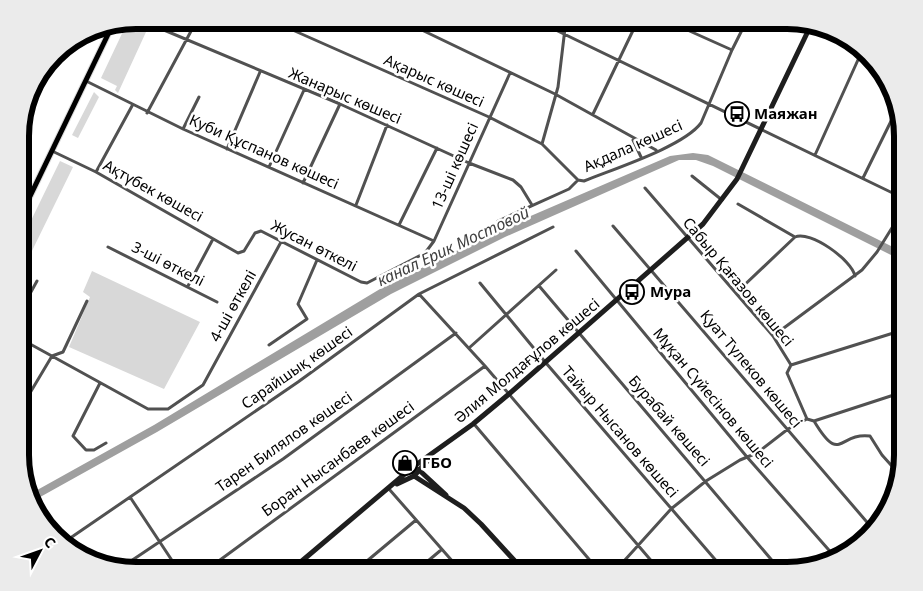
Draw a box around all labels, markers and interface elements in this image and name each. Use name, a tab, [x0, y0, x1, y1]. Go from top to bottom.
street label: Ақарыс көшесi	[381, 49, 488, 111]
street label: Жанарыс көшесі	[286, 62, 405, 128]
bus stop icon: Маяжан	[724, 101, 750, 127]
place label: Маяжан	[754, 103, 818, 123]
street label: Куби Құспанов көшесi	[186, 109, 342, 193]
street label: Ақдала көшесі	[580, 114, 685, 176]
street label: 13-ші көшесi	[426, 119, 482, 212]
street label: Ақтүбек көшесi	[100, 154, 207, 226]
water label: канал Ерик Мостовой	[373, 201, 533, 291]
street label: Сабыр Қағазов көшесі	[679, 213, 799, 350]
street label: Жусан өткелі	[268, 215, 361, 275]
street label: 3-шi өткелi	[129, 236, 208, 290]
street label: 4-шi өткелi	[204, 266, 260, 345]
bus stop icon: Мура	[619, 279, 645, 305]
place label: Мура	[650, 281, 691, 301]
street label: Әлия Молдағұлов көшесі	[449, 293, 603, 427]
street label: Қуат Түлеков көшесі	[696, 305, 807, 432]
street label: Сарайшық көшесі	[237, 321, 356, 413]
street label: Мұқан Сүйесінов көшесі	[649, 323, 778, 472]
street label: Тайыр Нысанов көшесi	[558, 361, 683, 501]
street label: Бурабай көшесi	[625, 371, 715, 470]
street label: Тарен Билялов көшесі	[211, 386, 356, 496]
street label: Боран Нысанбаев көшесі	[257, 396, 418, 520]
shop icon: ГБО	[392, 450, 418, 476]
place label: ГБО	[422, 452, 452, 472]
north arrow	[15, 526, 65, 576]
text: С	[40, 533, 60, 552]

